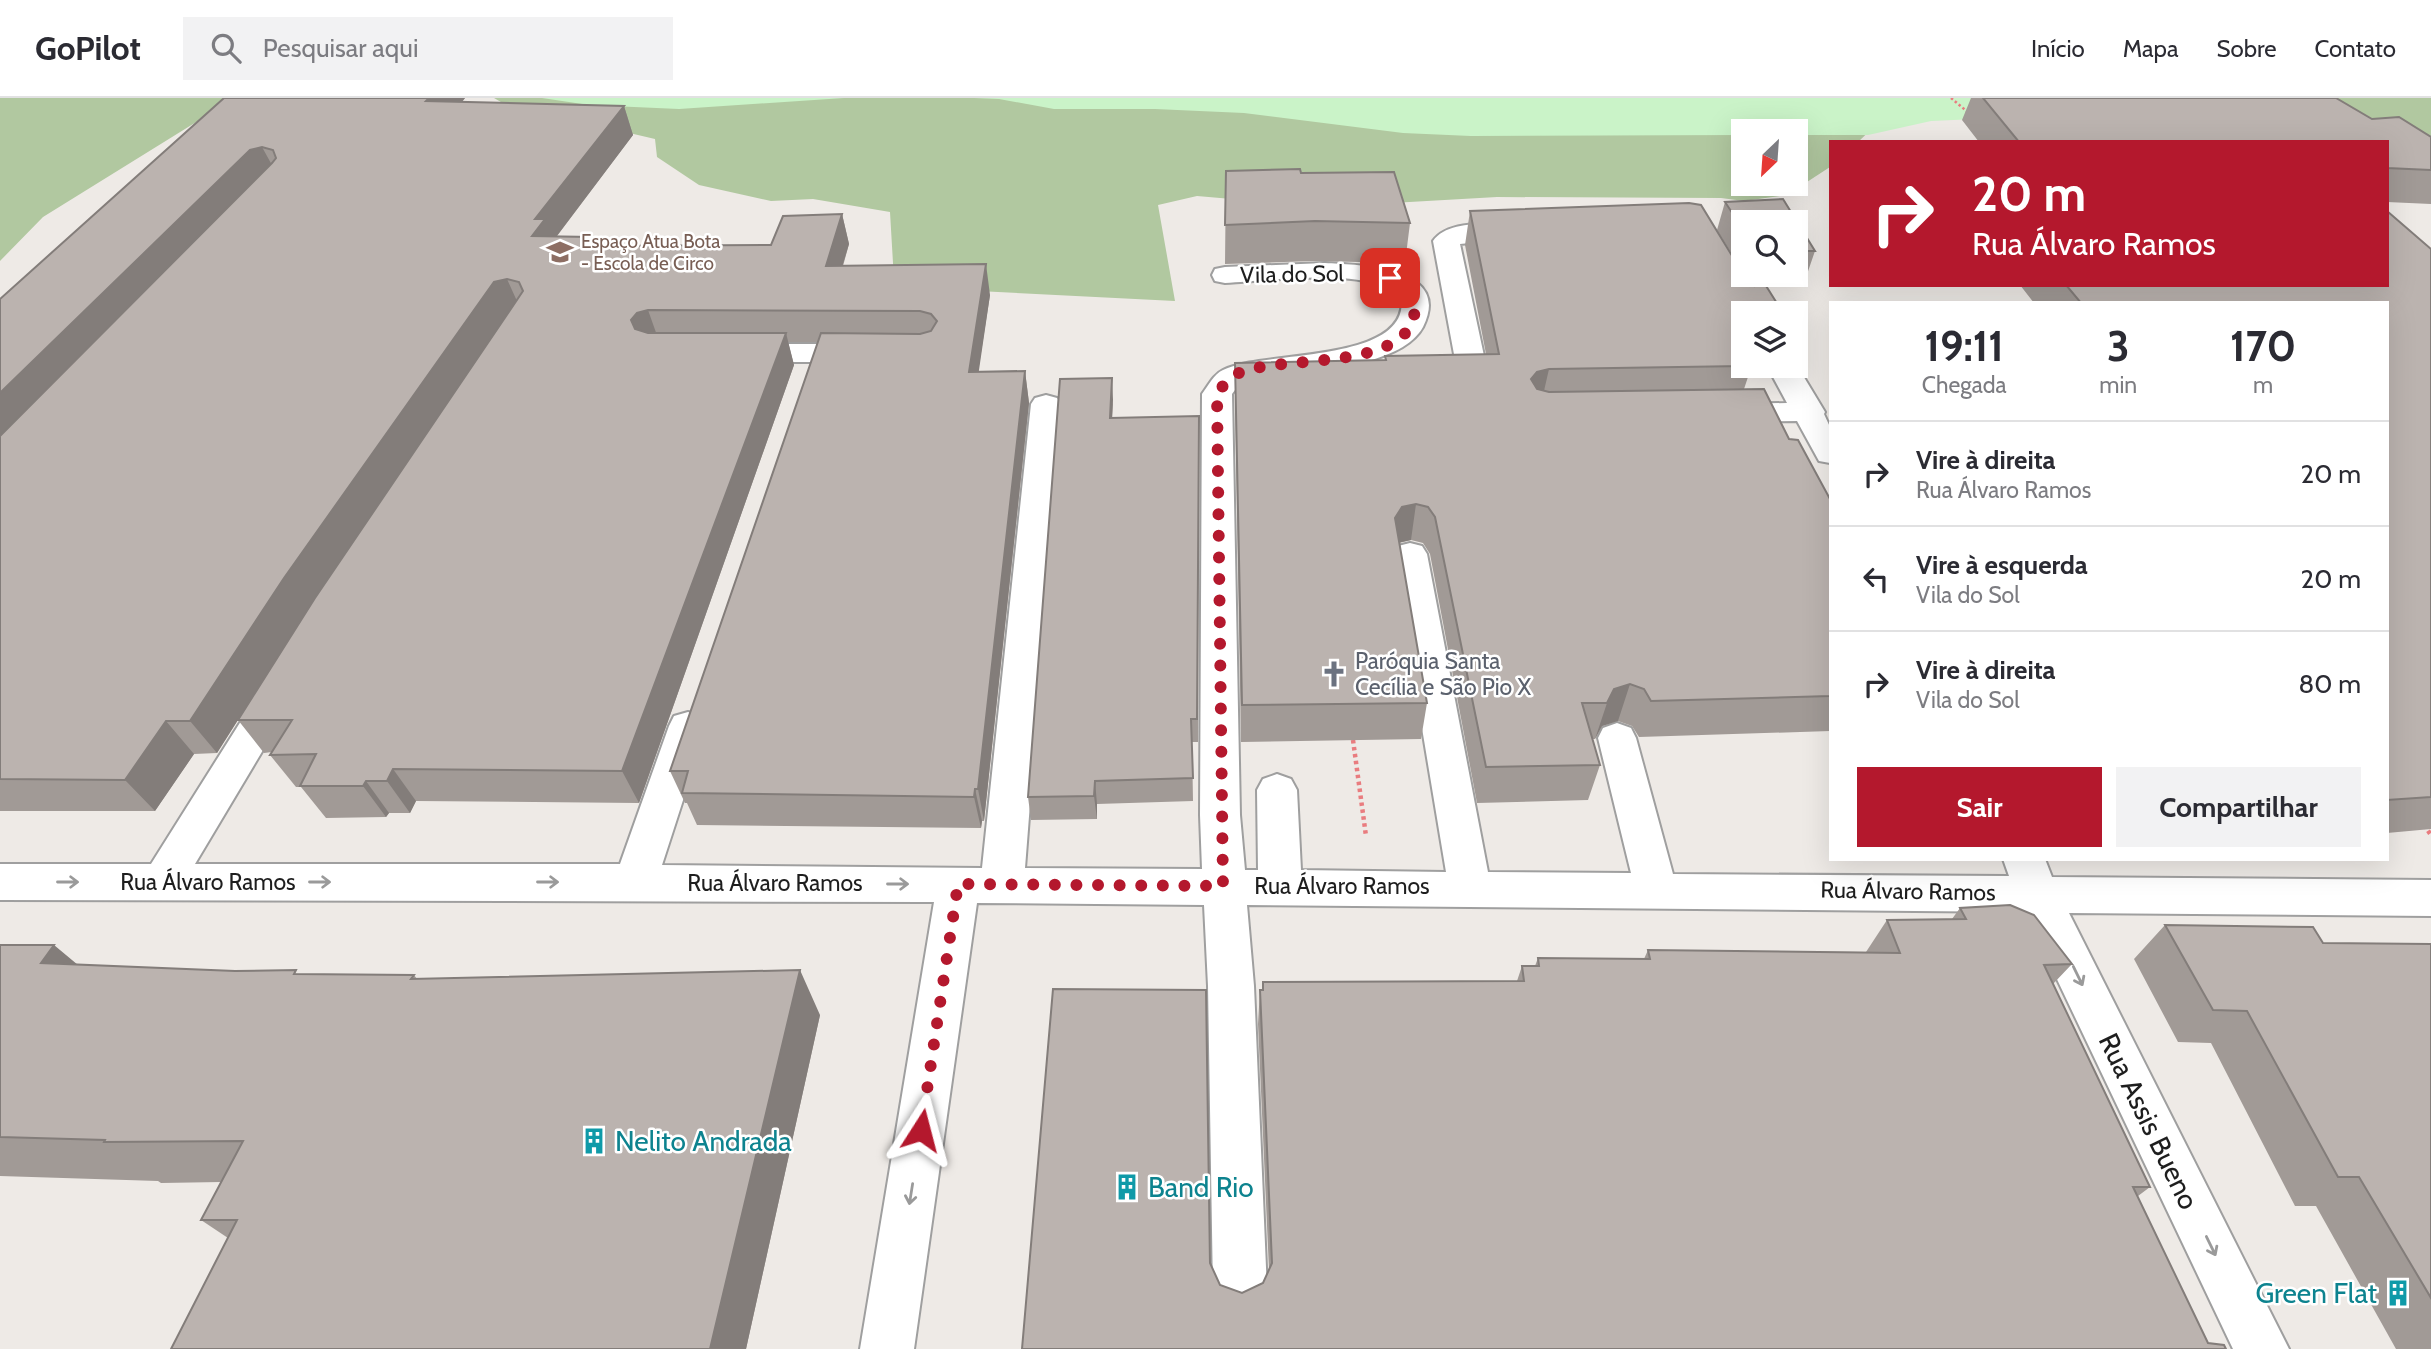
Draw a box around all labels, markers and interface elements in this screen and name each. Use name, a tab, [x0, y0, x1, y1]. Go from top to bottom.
search box	[183, 17, 673, 80]
text: GoPilot	[35, 28, 141, 68]
icon: search	[207, 29, 245, 67]
text: Pesquisar aqui	[263, 32, 418, 64]
text: Início	[2031, 34, 2085, 63]
text: Mapa	[2123, 34, 2178, 63]
text: Sobre	[2216, 34, 2277, 63]
text: Contato	[2315, 34, 2396, 63]
north arrow	[1731, 119, 1808, 196]
map controls	[1731, 119, 1808, 378]
text: 20 m	[1972, 164, 2086, 223]
icon: right	[1857, 168, 1948, 259]
button: search	[1731, 210, 1808, 287]
text: Rua Álvaro Ramos	[1972, 224, 2216, 263]
place label: Espaço Atua Bota - Escola de Circo	[581, 230, 720, 275]
school or university icon: Espaço Atua Bota - Escola de Circo	[545, 237, 575, 267]
pin	[1360, 248, 1420, 308]
street label: Vila do Sol	[1240, 259, 1345, 289]
icon: arrive	[1371, 259, 1409, 297]
button: layers	[1731, 301, 1808, 378]
text: 19:11	[1924, 320, 2004, 372]
text: 3	[2107, 320, 2130, 372]
text: 170	[2230, 320, 2296, 372]
text: Chegada	[1922, 371, 2007, 399]
text: min	[2099, 371, 2137, 399]
text: m	[2253, 371, 2273, 399]
text: Vire à direita	[1916, 444, 2056, 476]
icon: right	[1857, 455, 1895, 493]
text: 20 m	[2301, 458, 2361, 490]
text: Rua Álvaro Ramos	[1916, 476, 2091, 504]
text: Vire à esquerda	[1916, 549, 2088, 581]
icon: left	[1857, 560, 1895, 598]
text: 20 m	[2301, 563, 2361, 595]
text: Vila do Sol	[1916, 581, 2020, 609]
place label: Paróquia Santa Cecília e São Pio X	[1355, 647, 1531, 701]
text: Vire à direita	[1916, 654, 2056, 686]
church icon: Paróquia Santa Cecília e São Pio X	[1319, 659, 1349, 689]
icon: right	[1857, 665, 1895, 703]
text: 80 m	[2298, 668, 2361, 700]
text: Vila do Sol	[1916, 686, 2020, 714]
button: Sair	[1857, 767, 2102, 847]
button: Compartilhar	[2116, 767, 2361, 847]
street label: Rua Álvaro Ramos	[120, 867, 296, 896]
street label: Rua Álvaro Ramos	[687, 868, 863, 897]
street label: Rua Álvaro Ramos	[1254, 871, 1430, 900]
street label: Rua Álvaro Ramos	[1820, 874, 1996, 907]
one-way arrow	[56, 875, 79, 889]
one-way arrow	[308, 875, 331, 889]
one-way arrow	[536, 875, 559, 889]
one-way arrow	[886, 877, 909, 891]
one-way arrow	[2071, 965, 2085, 986]
street label: Rua Assis Bueno	[2092, 1027, 2206, 1215]
position arrow	[884, 1093, 958, 1167]
place label: Nelito Andrada	[615, 1124, 792, 1158]
building icon: Nelito Andrada	[579, 1126, 609, 1156]
place label: Band Rio	[1148, 1170, 1254, 1204]
building icon: Band Rio	[1112, 1172, 1142, 1202]
one-way arrow	[904, 1182, 917, 1205]
one-way arrow	[2204, 1235, 2218, 1256]
place label: Green Flat	[2255, 1276, 2377, 1310]
building icon: Green Flat	[2383, 1278, 2413, 1308]

